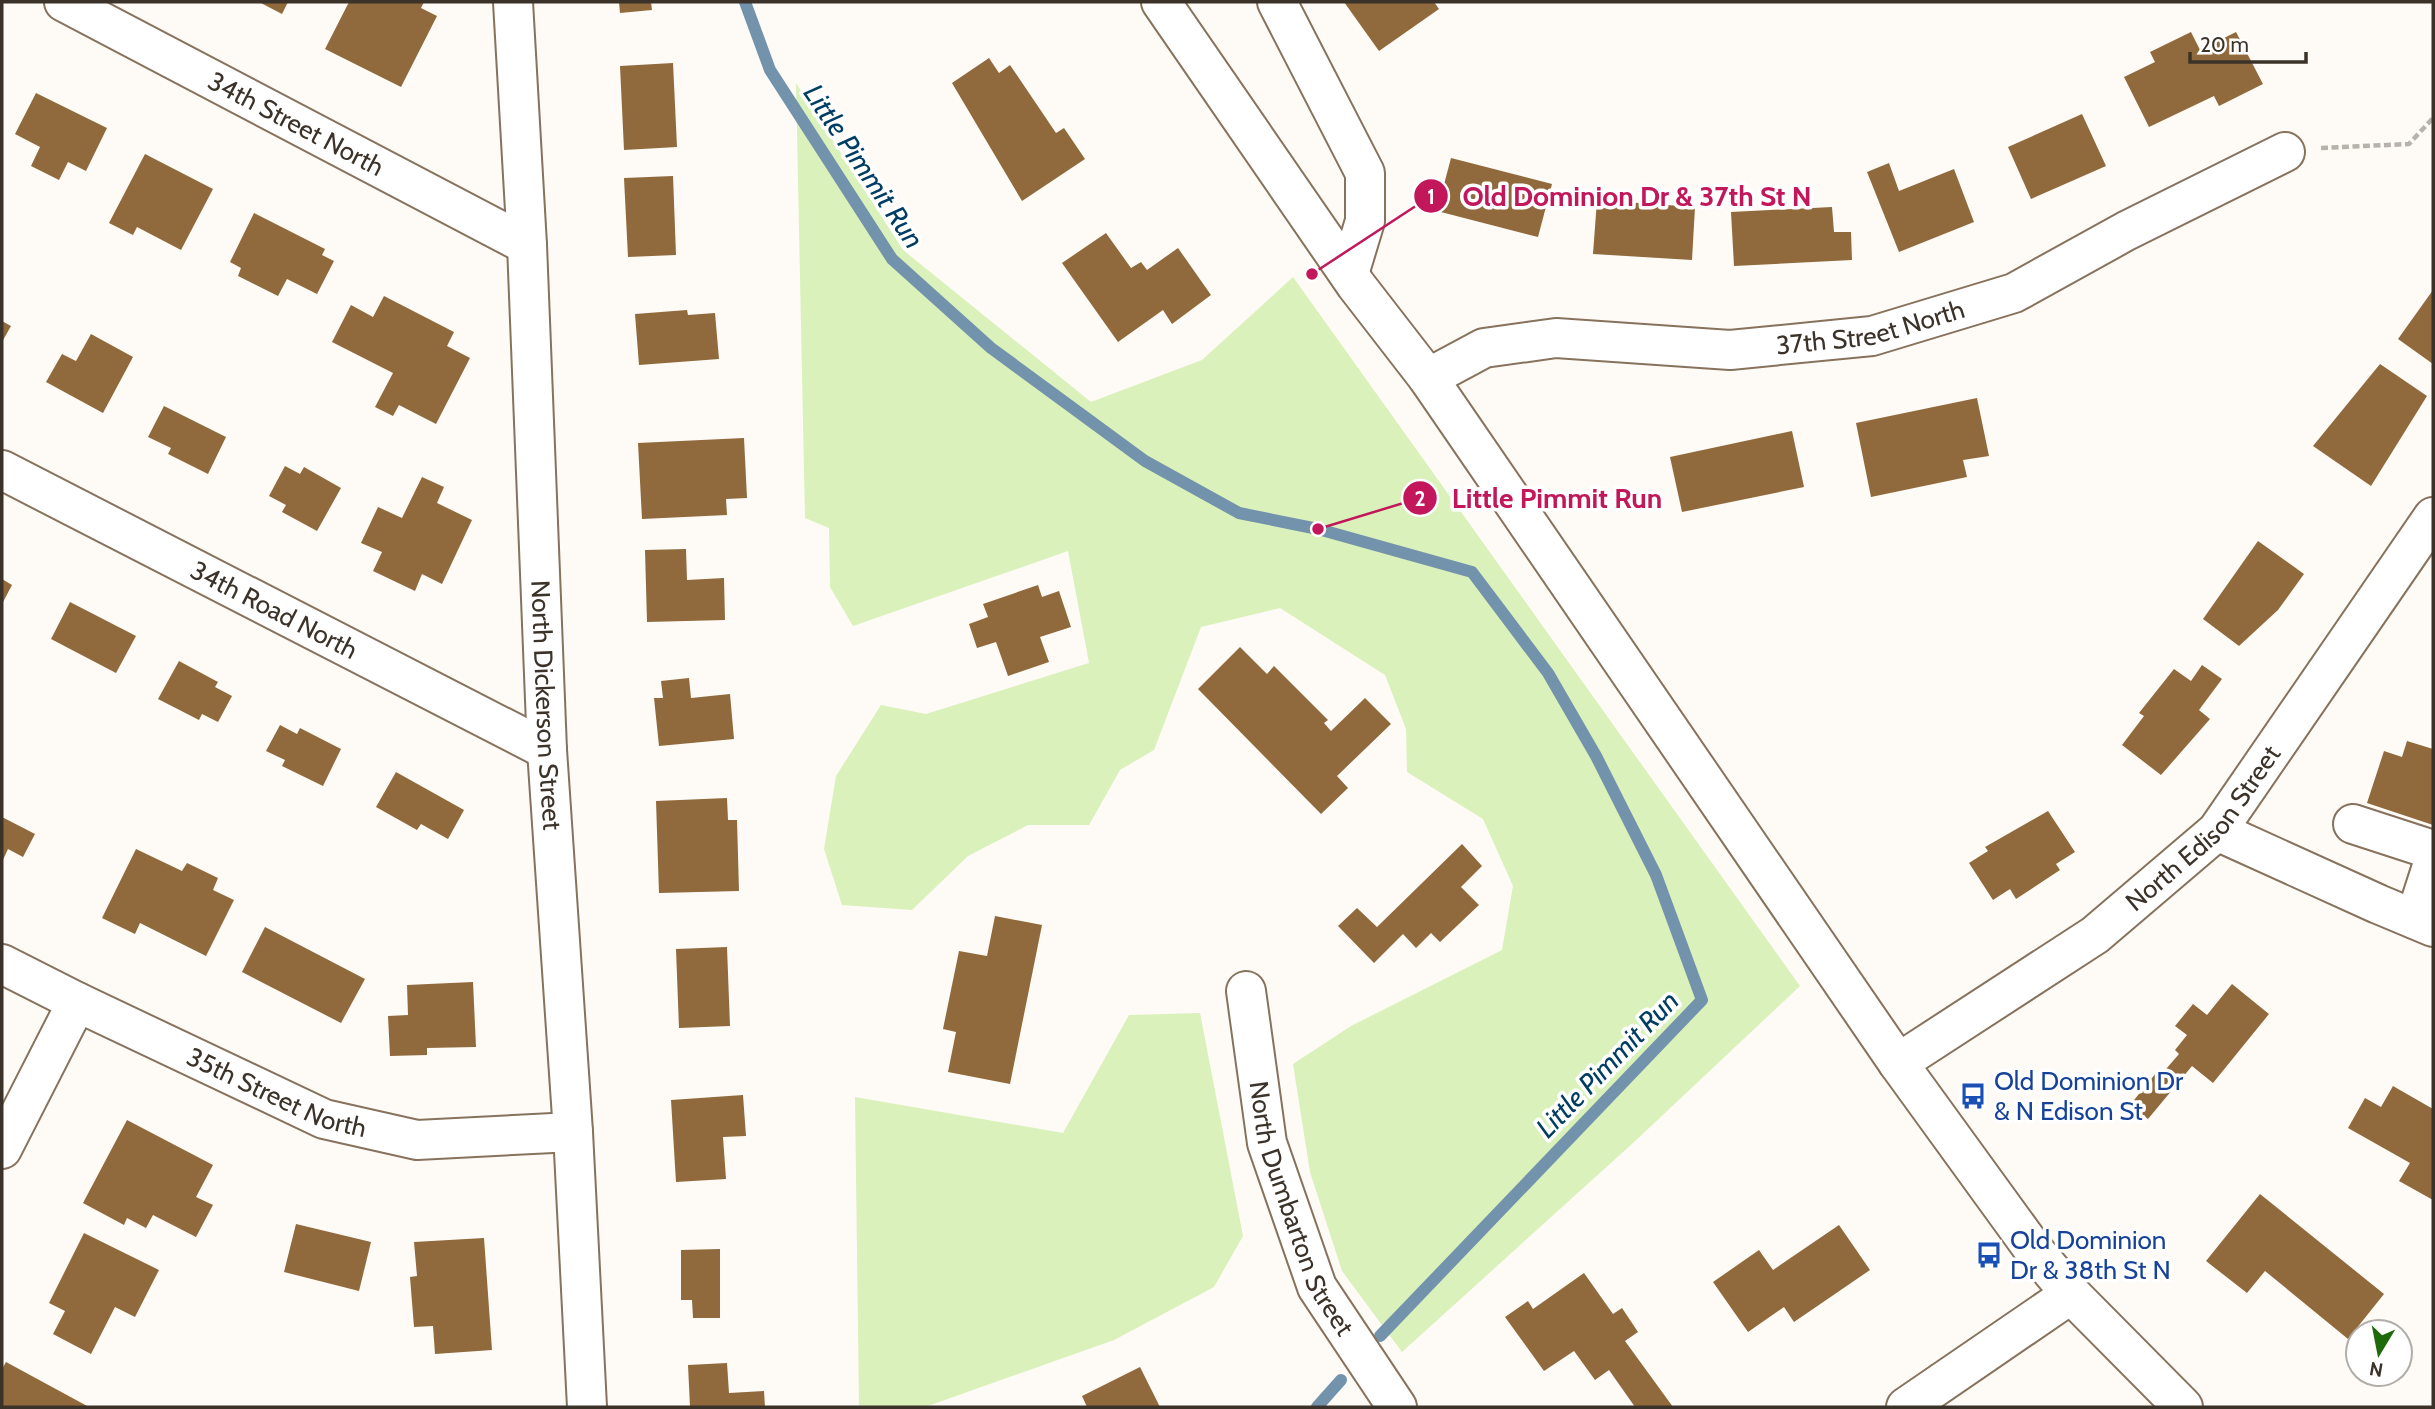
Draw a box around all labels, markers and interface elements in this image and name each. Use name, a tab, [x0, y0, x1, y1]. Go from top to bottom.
scale bar	[2190, 21, 2306, 65]
text: 20 m	[2200, 32, 2249, 57]
street label: 34th Street North	[203, 65, 389, 183]
water label: Little Pimmit Run	[797, 77, 931, 255]
callout: Old Dominion Dr & 37th St N	[1413, 172, 1826, 221]
text: Old Dominion Dr & 37th St N	[1462, 179, 1812, 213]
text: 1	[1427, 184, 1435, 209]
street label: 37th Street North	[1775, 293, 1968, 361]
callout: Little Pimmit Run	[1402, 474, 1676, 523]
text: Little Pimmit Run	[1452, 481, 1662, 515]
text: 2	[1414, 486, 1426, 511]
street label: 34th Road North	[185, 554, 363, 666]
street label: North Dickerson Street	[524, 580, 568, 831]
street label: North Edison Street	[2119, 739, 2287, 918]
water label: Little Pimmit Run	[1529, 984, 1685, 1144]
street label: 35th Street North	[182, 1040, 370, 1144]
place label: Old Dominion Dr & N Edison St	[1994, 1065, 2184, 1127]
street label: North Dumbarton Street	[1243, 1079, 1361, 1342]
bus stop icon: Old Dominion Dr & N Edison St	[1958, 1081, 1988, 1111]
place label: Old Dominion Dr & 38th St N	[2010, 1224, 2171, 1286]
bus stop icon: Old Dominion Dr & 38th St N	[1974, 1240, 2004, 1270]
north arrow	[2344, 1318, 2414, 1388]
text: N	[2368, 1357, 2385, 1382]

